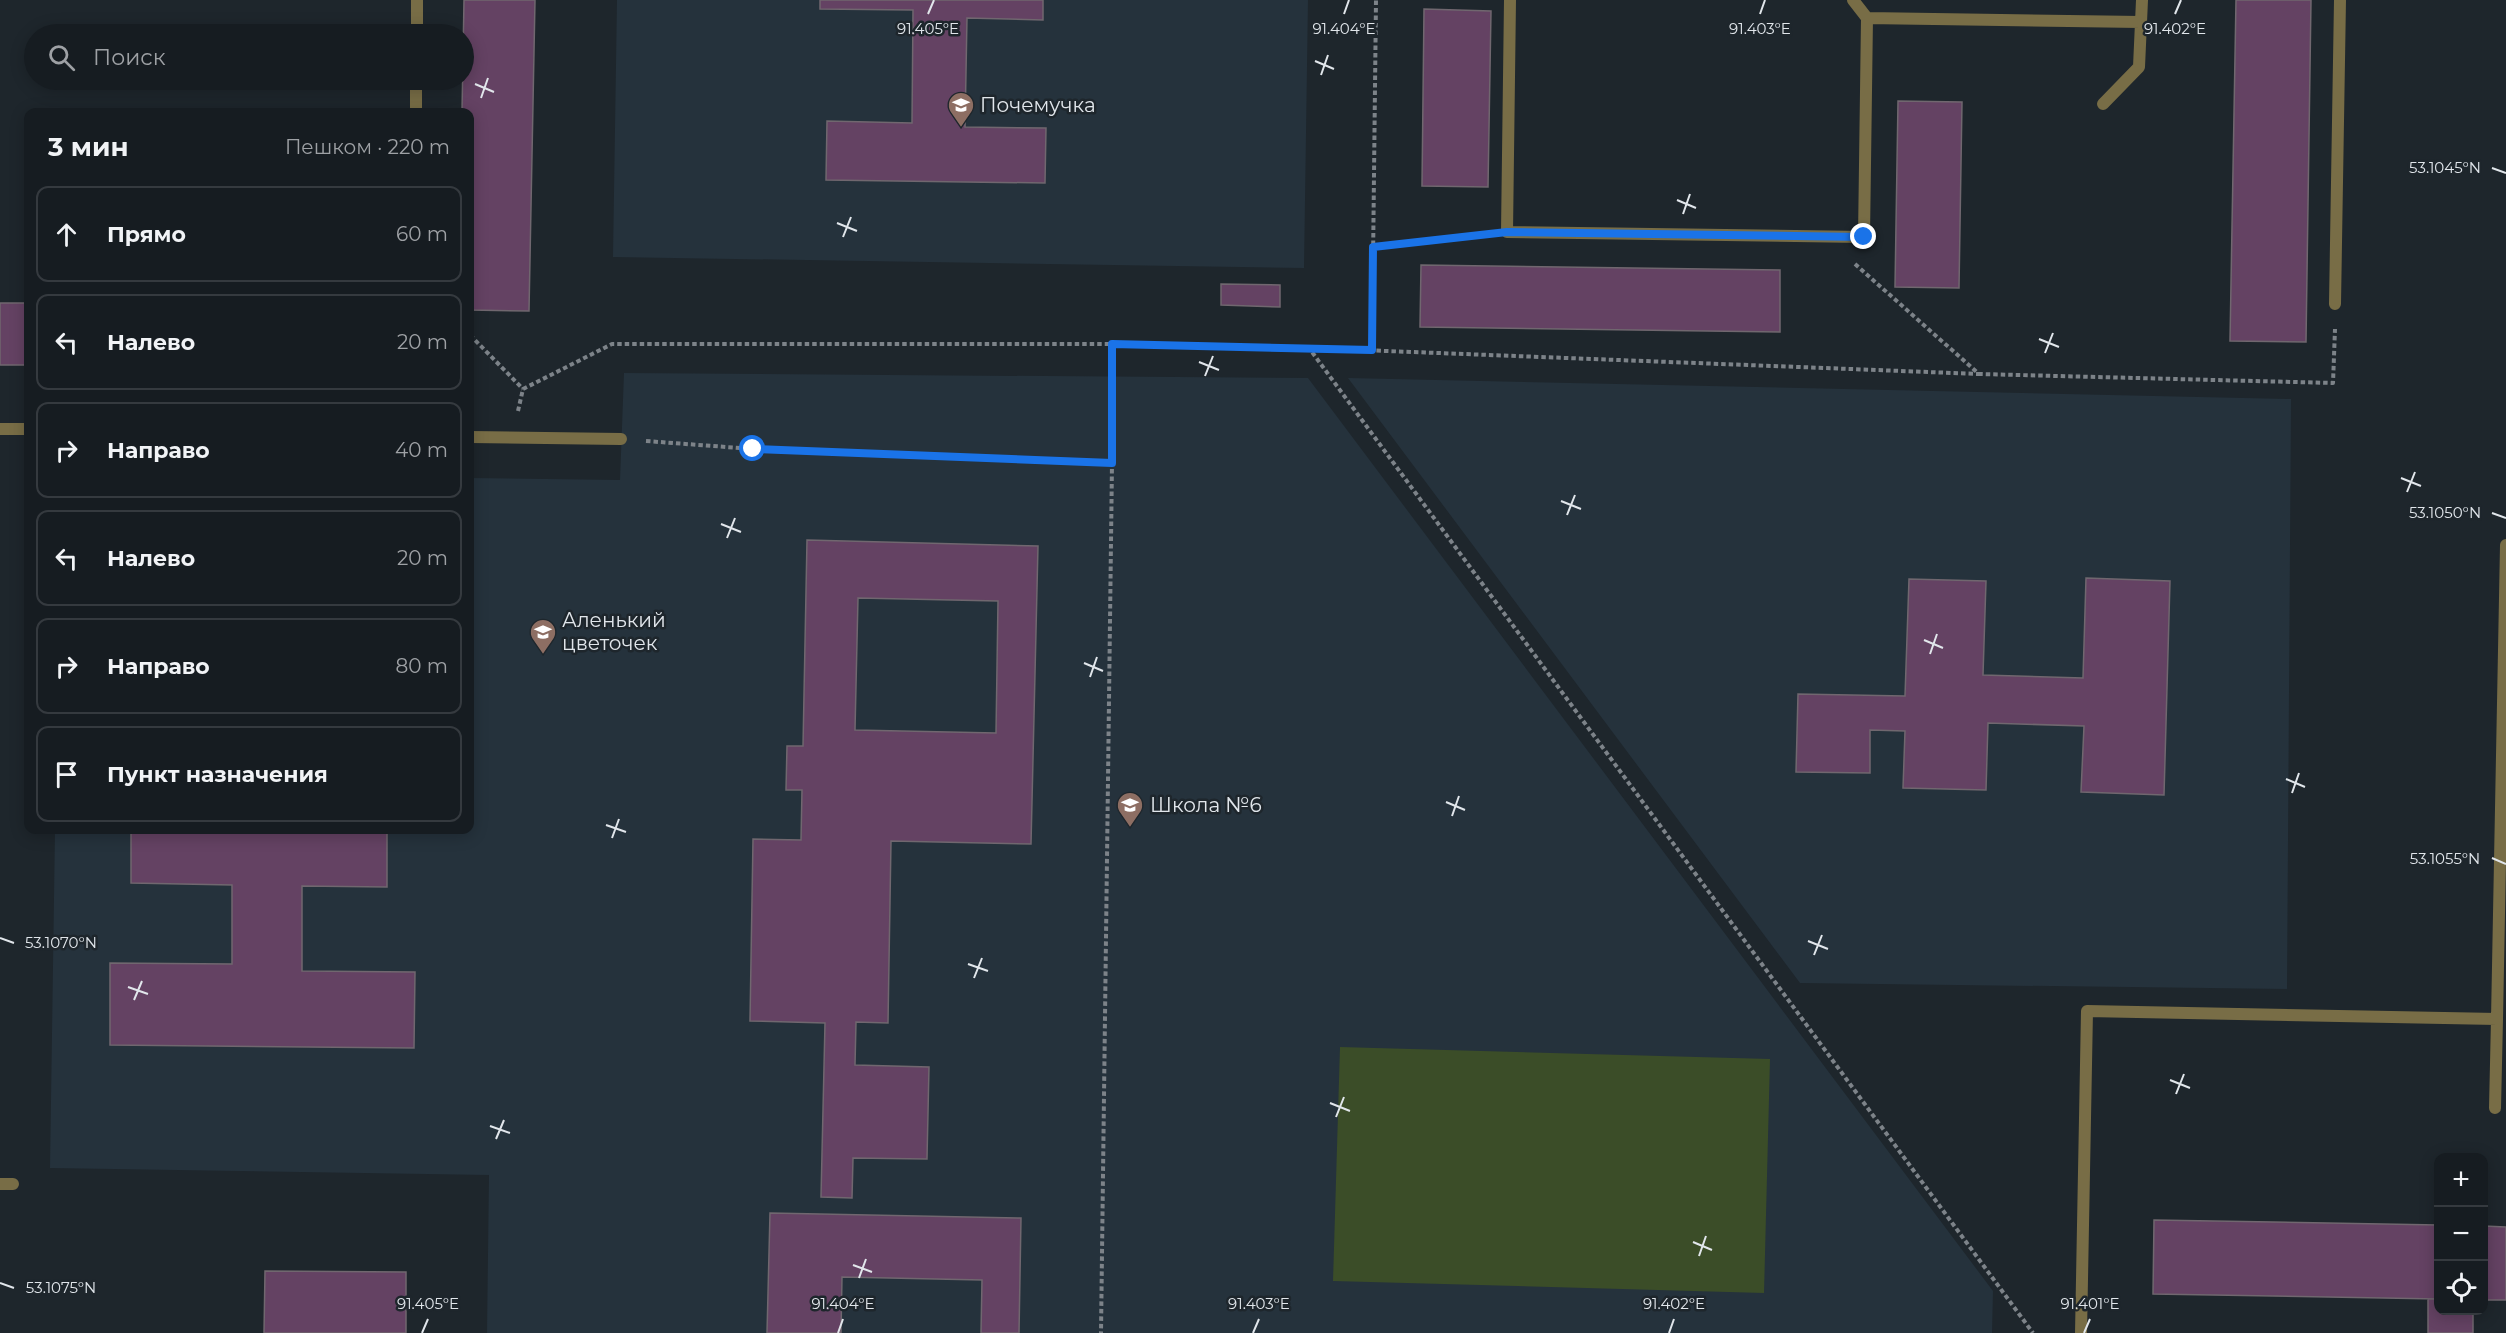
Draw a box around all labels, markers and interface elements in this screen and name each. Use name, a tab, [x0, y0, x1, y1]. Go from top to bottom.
text: 91.405°E	[897, 19, 959, 38]
text: 91.404°E	[1312, 19, 1376, 38]
text: 91.403°E	[1729, 19, 1791, 38]
text: 91.402°E	[2144, 19, 2206, 38]
search box	[24, 24, 474, 90]
icon: search	[45, 41, 78, 74]
text: Поиск	[93, 44, 165, 71]
school or university icon: Почемучка	[946, 90, 976, 128]
place label: Почемучка	[980, 93, 1096, 117]
text: 3 мин	[48, 131, 128, 163]
text: Пешком · 220 m	[285, 135, 450, 159]
text: 53.1045°N	[2409, 158, 2481, 177]
icon: ahead	[50, 218, 83, 251]
text: Прямо	[107, 221, 186, 248]
text: 60 m	[396, 222, 448, 246]
route end	[1850, 223, 1876, 249]
icon: left	[50, 326, 83, 359]
text: Налево	[107, 329, 195, 356]
text: 20 m	[397, 330, 448, 354]
icon: right	[50, 434, 83, 467]
route start	[739, 435, 765, 461]
text: Направо	[107, 437, 210, 464]
text: 40 m	[395, 438, 448, 462]
text: 53.1050°N	[2409, 503, 2481, 522]
icon: left	[50, 542, 83, 575]
text: Налево	[107, 545, 195, 572]
text: 20 m	[397, 546, 448, 570]
place label: Аленький цветочек	[562, 608, 666, 655]
school or university icon: Аленький цветочек	[528, 617, 558, 655]
icon: right	[50, 650, 83, 683]
text: Направо	[107, 653, 210, 680]
text: 80 m	[396, 654, 448, 678]
icon: arrive	[50, 758, 83, 791]
text: Пункт назначения	[107, 761, 328, 788]
school or university icon: Школа №6	[1115, 790, 1145, 828]
place label: Школа №6	[1150, 793, 1262, 817]
text: 53.1055°N	[2410, 849, 2480, 868]
text: 53.1070°N	[25, 933, 97, 952]
map controls	[2434, 1153, 2488, 1315]
button: +	[2434, 1153, 2488, 1207]
button: −	[2434, 1207, 2488, 1261]
button: locate	[2434, 1261, 2488, 1315]
text: 53.1075°N	[26, 1278, 96, 1297]
text: 91.405°E	[397, 1294, 459, 1313]
text: 91.404°E	[811, 1294, 875, 1313]
text: 91.403°E	[1228, 1294, 1290, 1313]
text: 91.402°E	[1643, 1294, 1705, 1313]
text: 91.401°E	[2060, 1294, 2120, 1313]

